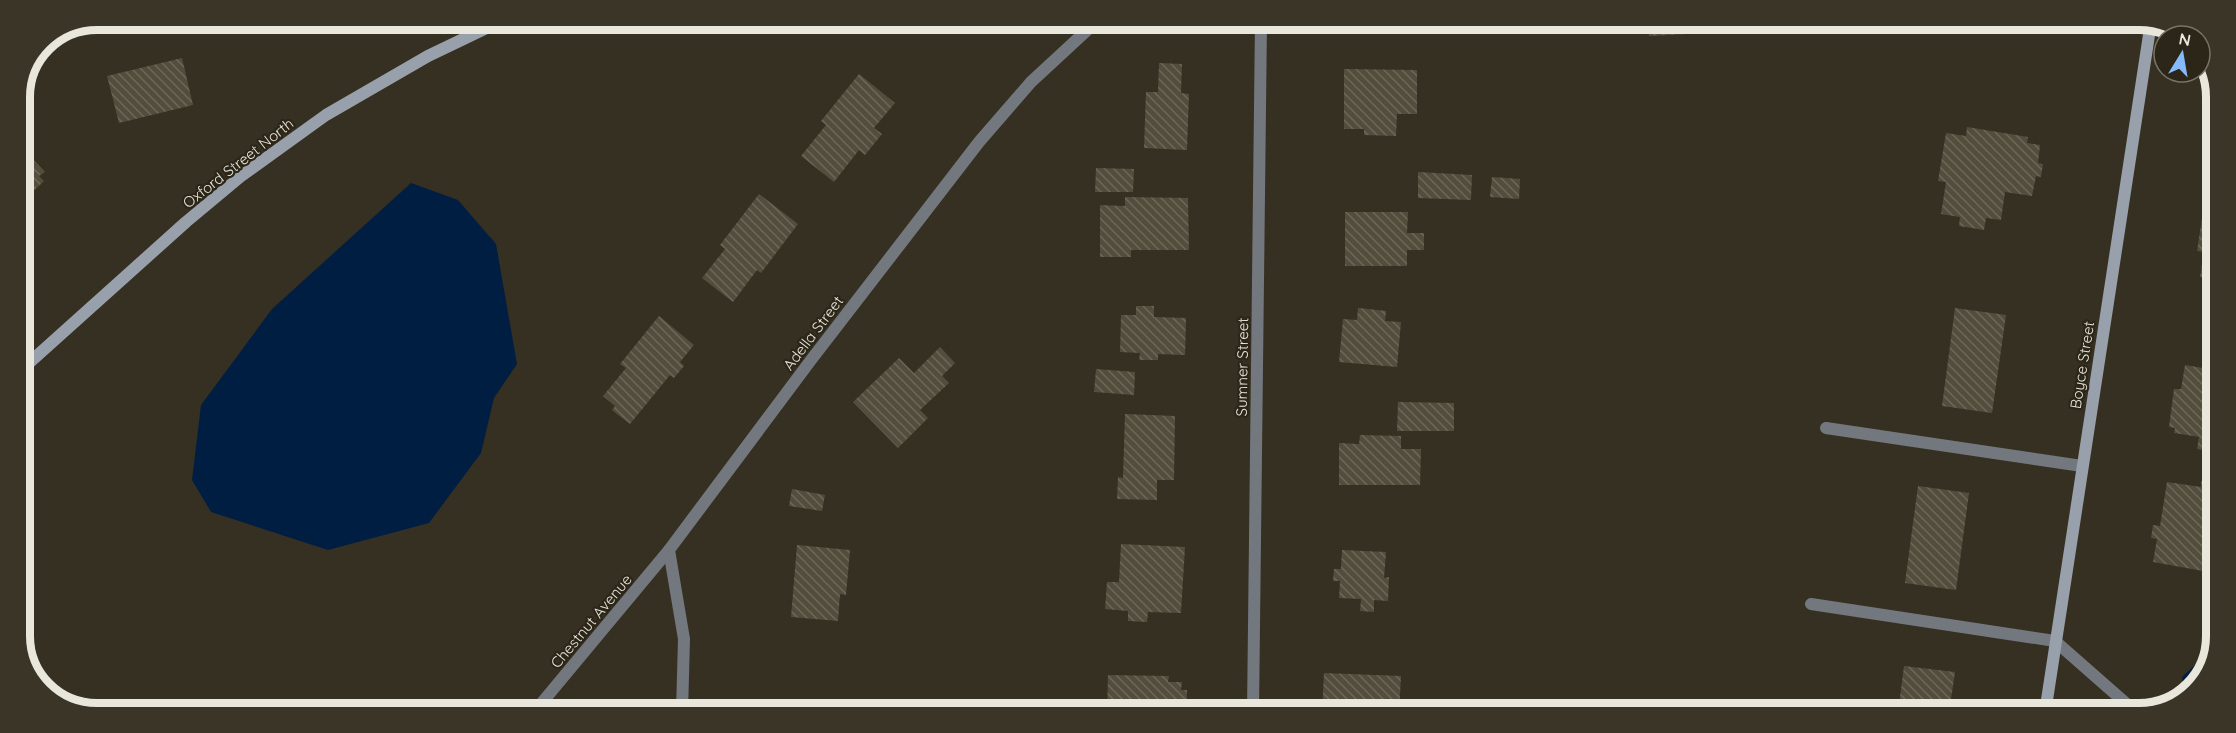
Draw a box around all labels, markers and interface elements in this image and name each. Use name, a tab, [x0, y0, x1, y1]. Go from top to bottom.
north arrow	[2152, 24, 2212, 84]
text: N	[2177, 28, 2193, 50]
street label: Oxford Street North	[179, 114, 297, 212]
street label: Adella Street	[779, 292, 847, 374]
street label: Sumner Street	[1232, 318, 1252, 416]
street label: Boyce Street	[2066, 320, 2098, 410]
street label: Chestnut Avenue	[546, 570, 636, 672]

